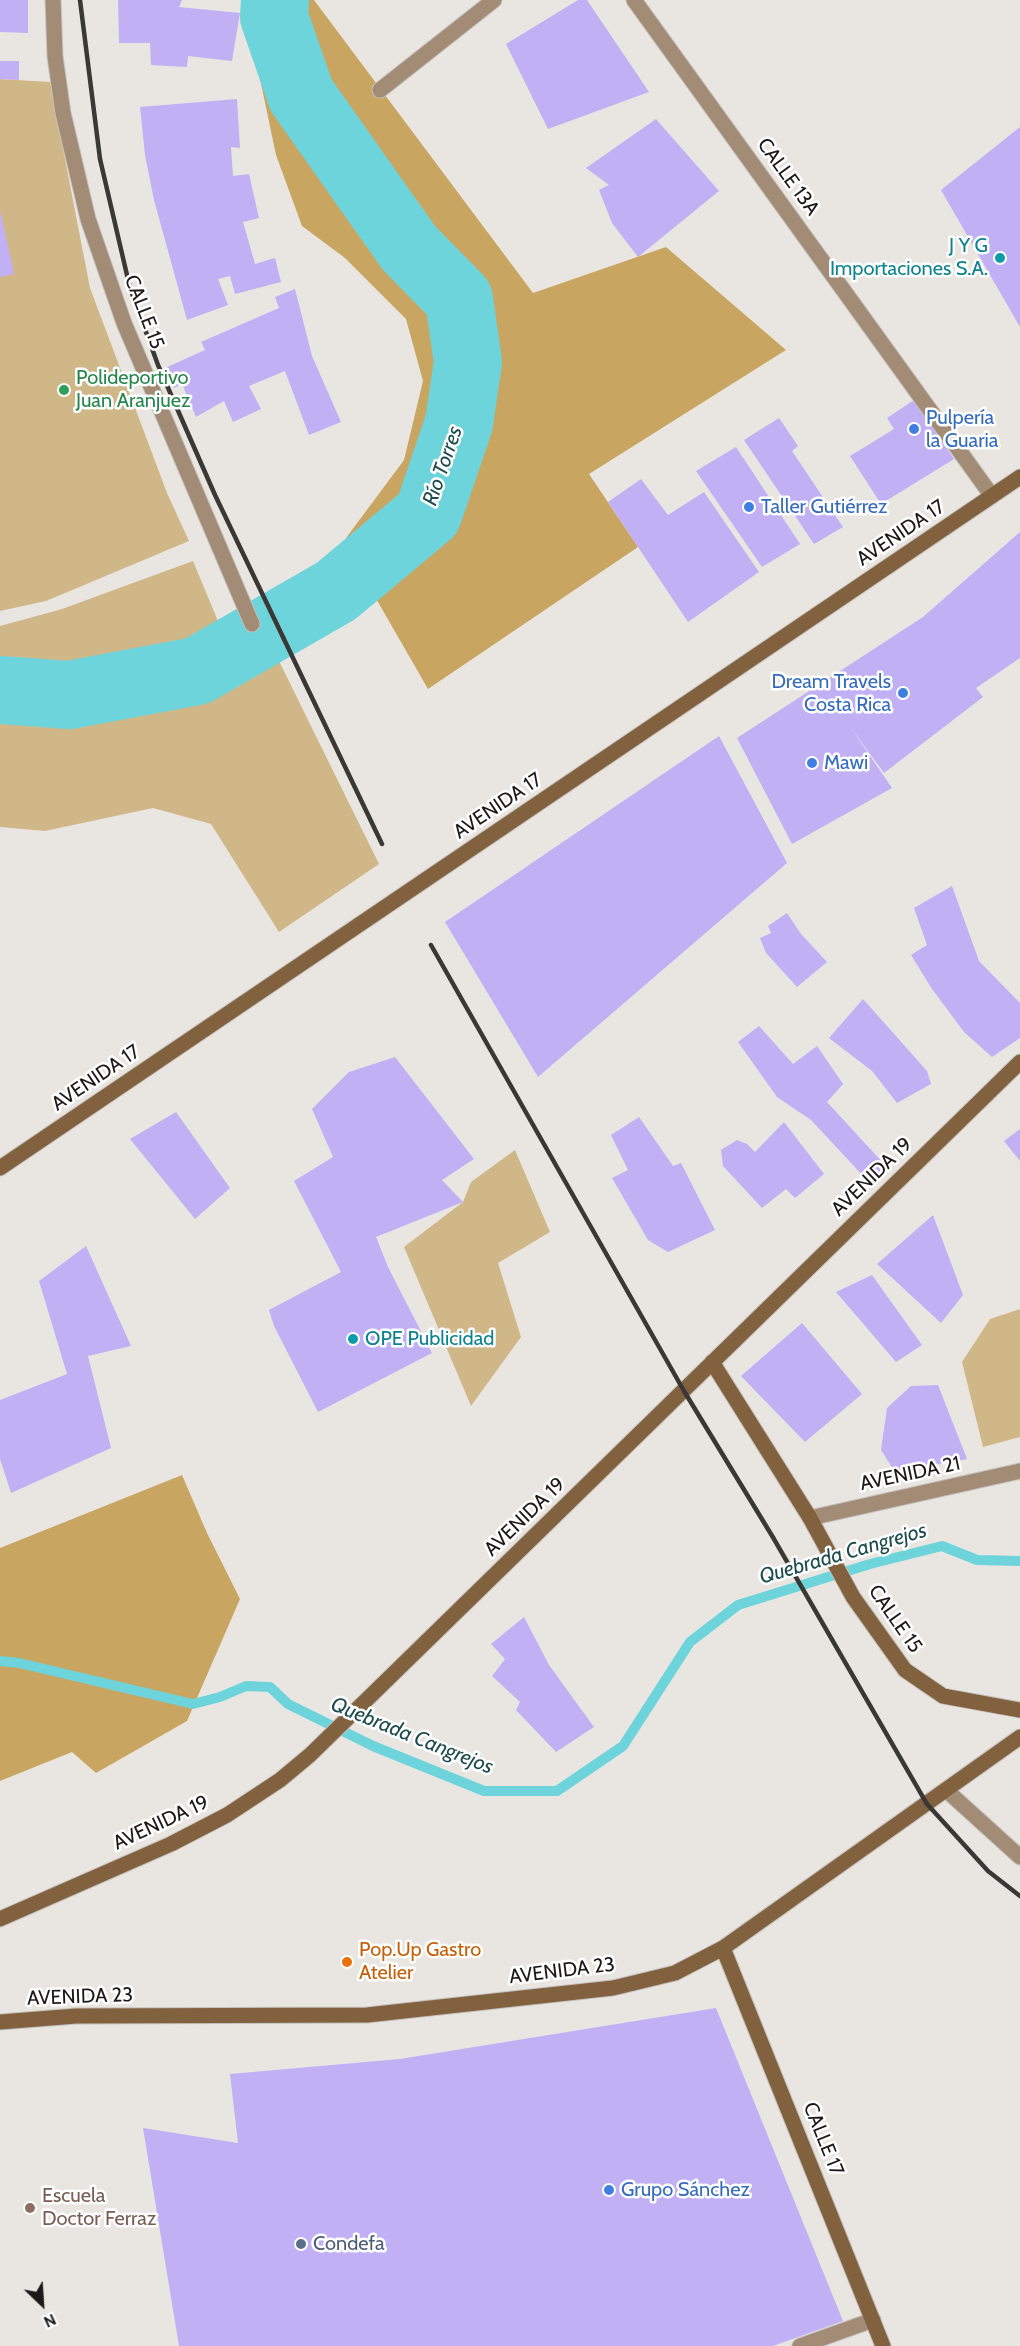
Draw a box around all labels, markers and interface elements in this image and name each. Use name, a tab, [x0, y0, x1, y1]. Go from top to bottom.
street label: CALLE 13A	[752, 134, 824, 220]
place label: J Y G Importaciones S.A.	[830, 234, 988, 281]
marker: J Y G Importaciones S.A.	[993, 251, 1007, 265]
street label: CALLE 15	[119, 271, 169, 353]
place label: Polideportivo Juan Aranjuez	[76, 366, 190, 413]
marker: Polideportivo Juan Aranjuez	[57, 383, 71, 397]
place label: Pulpería la Guaria	[926, 406, 998, 453]
marker: Pulpería la Guaria	[907, 422, 921, 436]
water label: Río Torres	[418, 423, 468, 509]
place label: Taller Gutiérrez	[761, 495, 887, 519]
street label: AVENIDA 17	[852, 495, 950, 571]
marker: Taller Gutiérrez	[742, 500, 756, 514]
place label: Dream Travels Costa Rica	[771, 670, 891, 717]
marker: Dream Travels Costa Rica	[896, 686, 910, 700]
place label: Mawi	[824, 751, 868, 775]
marker: Mawi	[805, 756, 819, 770]
street label: AVENIDA 17	[449, 768, 547, 844]
street label: AVENIDA 17	[47, 1040, 145, 1116]
street label: AVENIDA 19	[827, 1133, 917, 1221]
place label: OPE Publicidad	[365, 1327, 494, 1351]
marker: OPE Publicidad	[346, 1332, 360, 1346]
street label: AVENIDA 21	[858, 1452, 962, 1496]
street label: AVENIDA 19	[480, 1473, 570, 1561]
water label: Quebrada Cangrejos	[756, 1518, 930, 1590]
street label: CALLE 15	[863, 1580, 927, 1658]
water label: Quebrada Cangrejos	[327, 1692, 497, 1780]
street label: AVENIDA 19	[109, 1790, 213, 1856]
place label: Pop.Up Gastro Atelier	[359, 1938, 481, 1985]
street label: AVENIDA 23	[508, 1953, 616, 1989]
marker: Pop.Up Gastro Atelier	[340, 1955, 354, 1969]
street label: AVENIDA 23	[27, 1983, 133, 2011]
street label: CALLE 17	[797, 2099, 849, 2179]
place label: Grupo Sánchez	[621, 2178, 750, 2202]
marker: Grupo Sánchez	[602, 2183, 616, 2197]
place label: Escuela Doctor Ferraz	[42, 2184, 156, 2231]
marker: Escuela Doctor Ferraz	[23, 2201, 37, 2215]
place label: Condefa	[313, 2232, 385, 2256]
marker: Condefa	[294, 2237, 308, 2251]
north arrow	[12, 2274, 72, 2334]
text: N	[41, 2310, 59, 2332]

